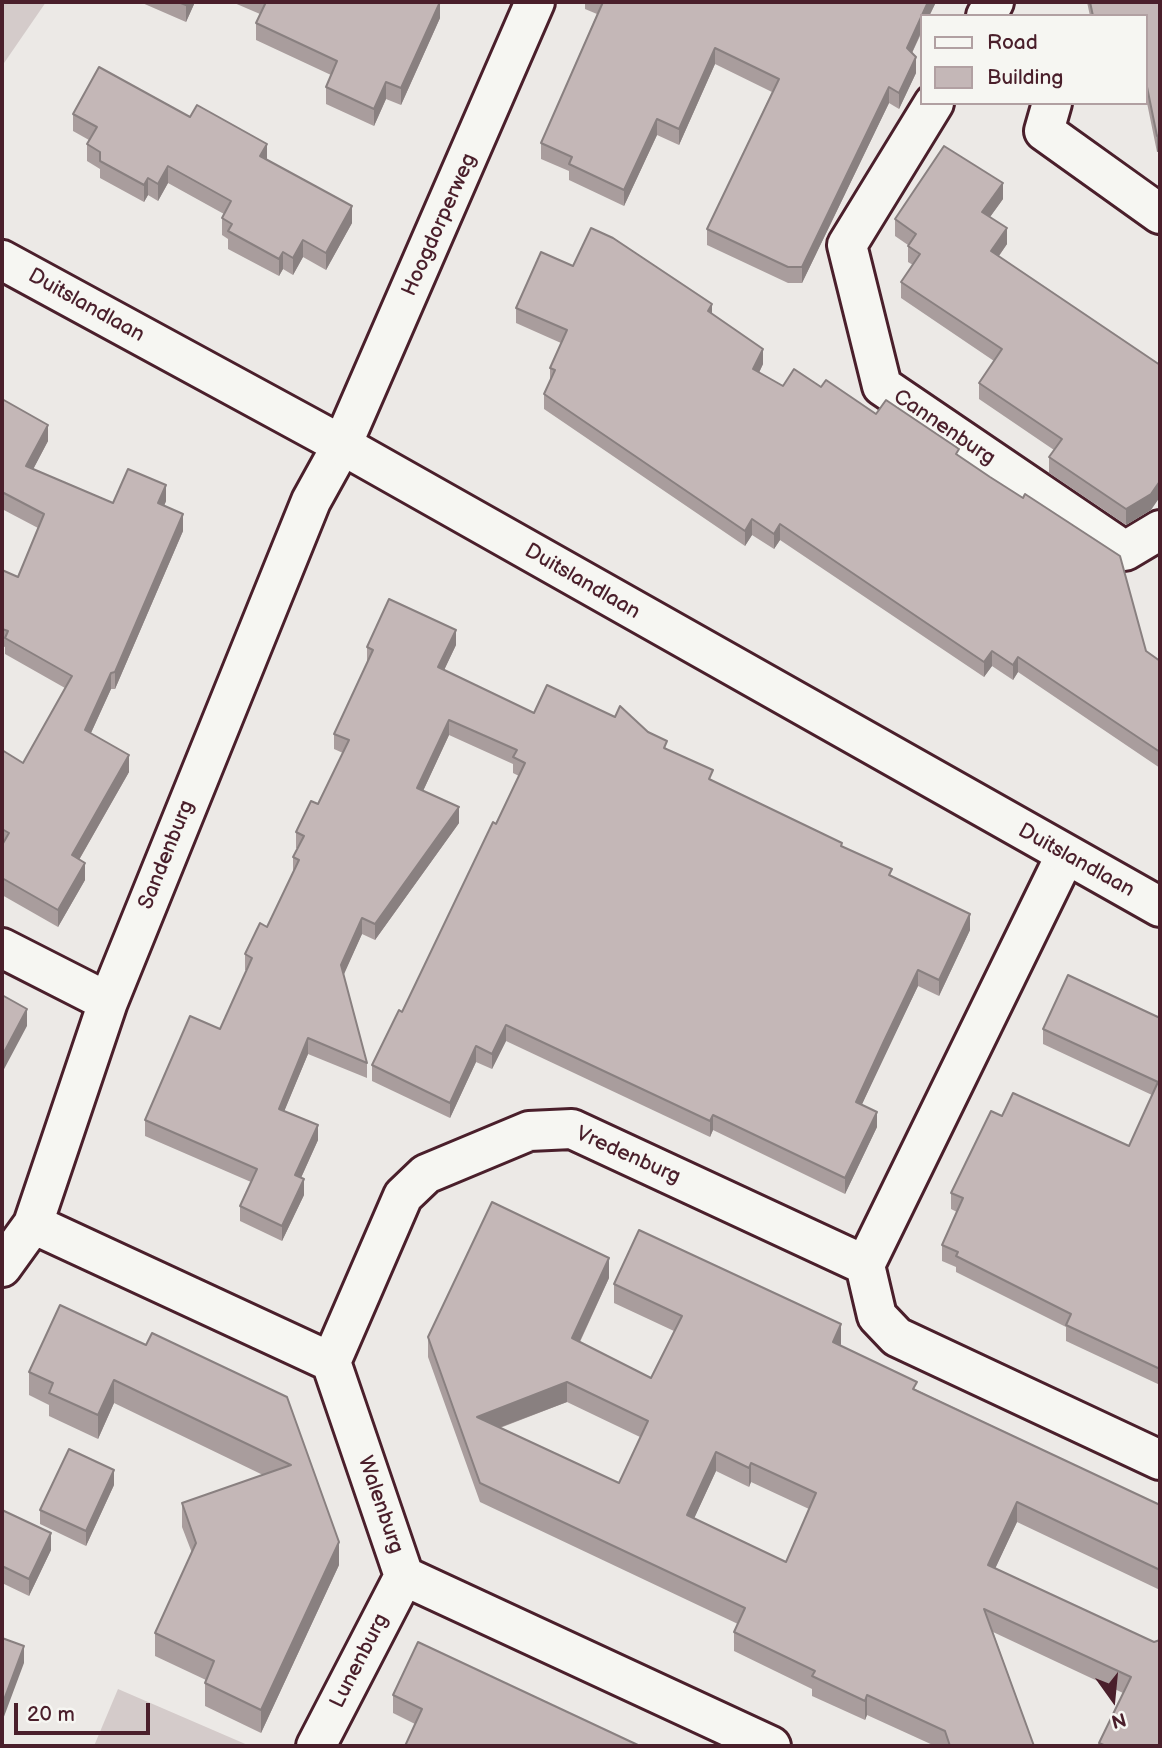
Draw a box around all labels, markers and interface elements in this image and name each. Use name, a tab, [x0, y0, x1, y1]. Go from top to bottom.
legend	[920, 14, 1148, 105]
text: Road	[987, 30, 1038, 55]
text: Building	[987, 65, 1063, 90]
street label: Hoogdorperweg	[397, 150, 483, 300]
street label: Duitslandlaan	[23, 264, 149, 348]
street label: Cannenburg	[888, 385, 1000, 471]
street label: Duitslandlaan	[520, 539, 644, 625]
street label: Sandenburg	[134, 797, 200, 913]
street label: Duitslandlaan	[1013, 819, 1139, 903]
street label: Vredenburg	[572, 1122, 684, 1190]
street label: Walenburg	[352, 1453, 408, 1557]
street label: Lunenburg	[325, 1610, 395, 1712]
north arrow	[1078, 1664, 1148, 1734]
scale bar	[18, 1688, 154, 1732]
text: 20 m	[27, 1702, 75, 1727]
text: N	[1109, 1707, 1128, 1733]

